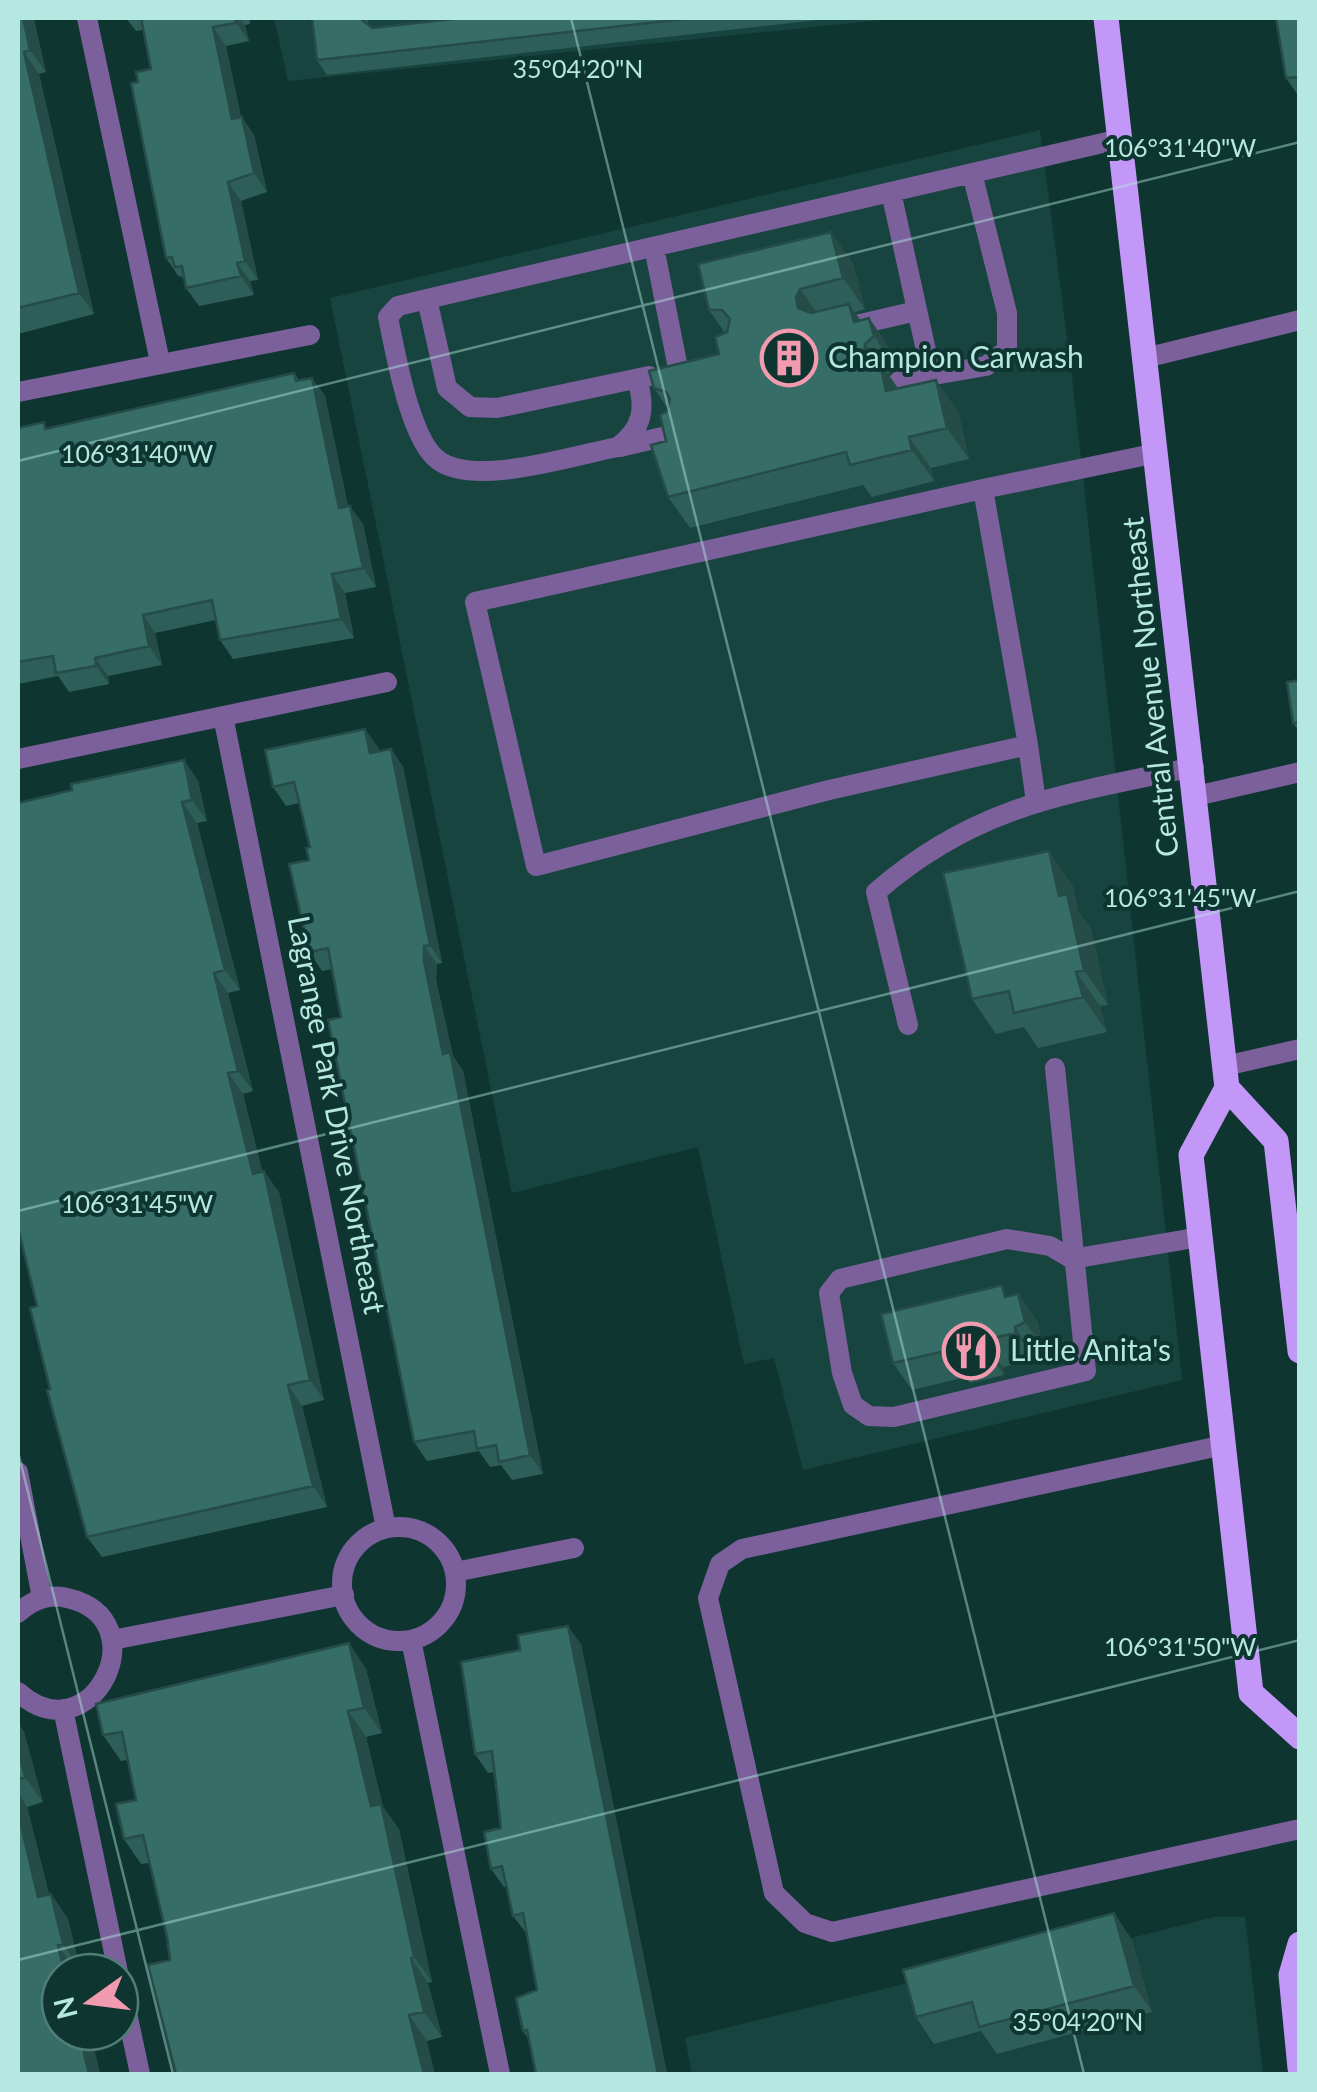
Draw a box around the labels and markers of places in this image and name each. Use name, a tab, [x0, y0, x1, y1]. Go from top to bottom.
building icon: Champion Carwash	[759, 328, 819, 388]
place label: Champion Carwash	[828, 338, 1084, 374]
restaurant icon: Little Anita's	[941, 1321, 1001, 1381]
place label: Little Anita's	[1010, 1331, 1171, 1367]

